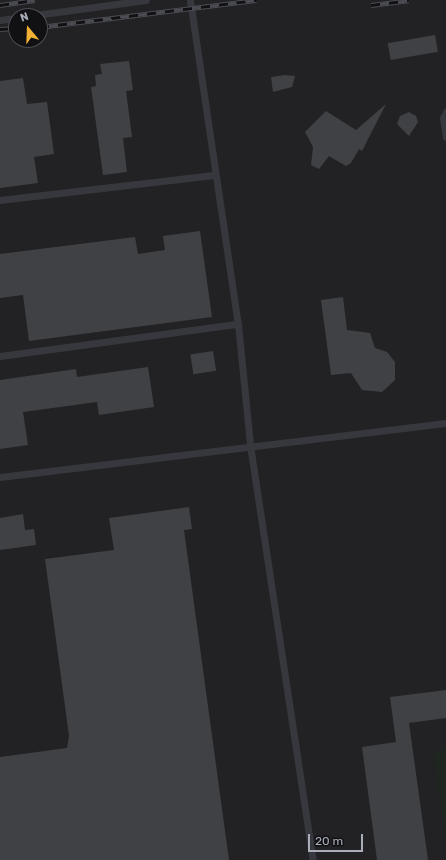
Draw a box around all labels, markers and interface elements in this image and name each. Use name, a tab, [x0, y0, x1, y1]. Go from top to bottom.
north arrow	[8, 8, 48, 48]
text: N	[18, 10, 30, 25]
scale bar	[310, 826, 365, 852]
text: 20 m	[315, 834, 343, 848]

